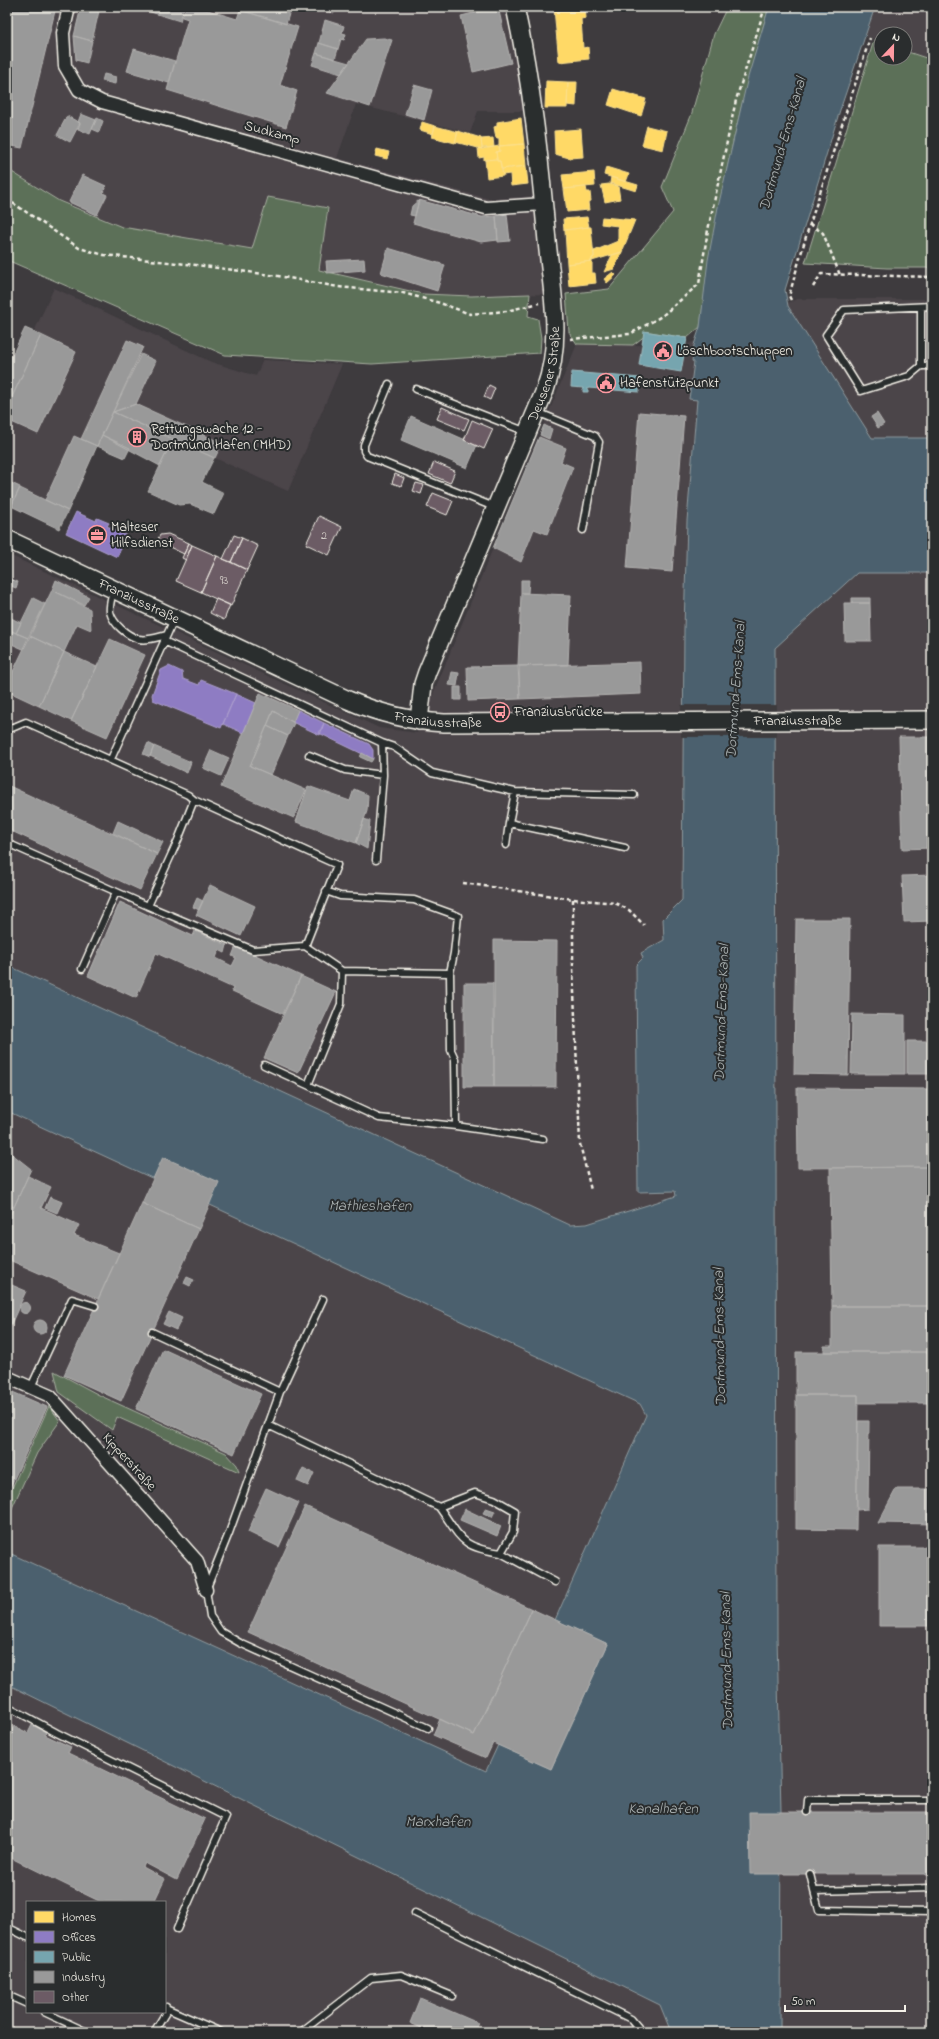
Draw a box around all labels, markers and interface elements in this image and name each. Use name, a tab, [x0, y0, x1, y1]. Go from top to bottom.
north arrow	[873, 26, 913, 66]
text: N	[890, 29, 903, 46]
water label: Dortmund-Ems-Kanal	[753, 72, 813, 213]
street label: Sudkamp	[242, 115, 303, 151]
street label: Deusener Straße	[522, 326, 565, 426]
public building icon: Löschbootschuppen	[652, 340, 674, 362]
place label: Löschbootschuppen	[677, 341, 793, 362]
public building icon: Hafenstützpunkt	[595, 372, 617, 394]
place label: Hafenstützpunkt	[620, 373, 719, 394]
place label: Rettungswache 12 - Dortmund Hafen (MHD)	[150, 419, 290, 456]
building icon: Rettungswache 12 - Dortmund Hafen (MHD)	[126, 426, 148, 448]
place label: Malteser Hilfsdienst	[111, 517, 173, 554]
office icon: Malteser Hilfsdienst	[86, 524, 108, 546]
house number: 2	[321, 527, 327, 545]
house number: 93	[220, 572, 228, 590]
street label: Franziusstraße	[94, 573, 184, 630]
water label: Dortmund-Ems-Kanal	[720, 618, 752, 759]
bus stop icon: Franziusbrücke	[489, 701, 511, 723]
place label: Franziusbrücke	[513, 702, 603, 723]
street label: Franziusstraße	[391, 705, 482, 733]
street label: Franziusstraße	[753, 710, 842, 732]
water label: Dortmund-Ems-Kanal	[709, 941, 735, 1082]
water label: Mathieshafen	[329, 1195, 412, 1217]
water label: Dortmund-Ems-Kanal	[708, 1266, 732, 1406]
street label: Kipperstraße	[97, 1428, 162, 1496]
water label: Dortmund-Ems-Kanal	[715, 1590, 739, 1730]
water label: Kanalhafen	[628, 1798, 698, 1820]
water label: Marxhafen	[406, 1811, 471, 1833]
legend	[26, 1901, 166, 2013]
text: Homes	[62, 1909, 96, 1927]
text: Offices	[62, 1929, 96, 1947]
text: Public	[62, 1949, 91, 1967]
text: Industry	[62, 1969, 105, 1988]
scale bar	[785, 1987, 905, 2013]
text: Other	[62, 1989, 89, 2007]
text: 50 m	[791, 1993, 815, 2011]

